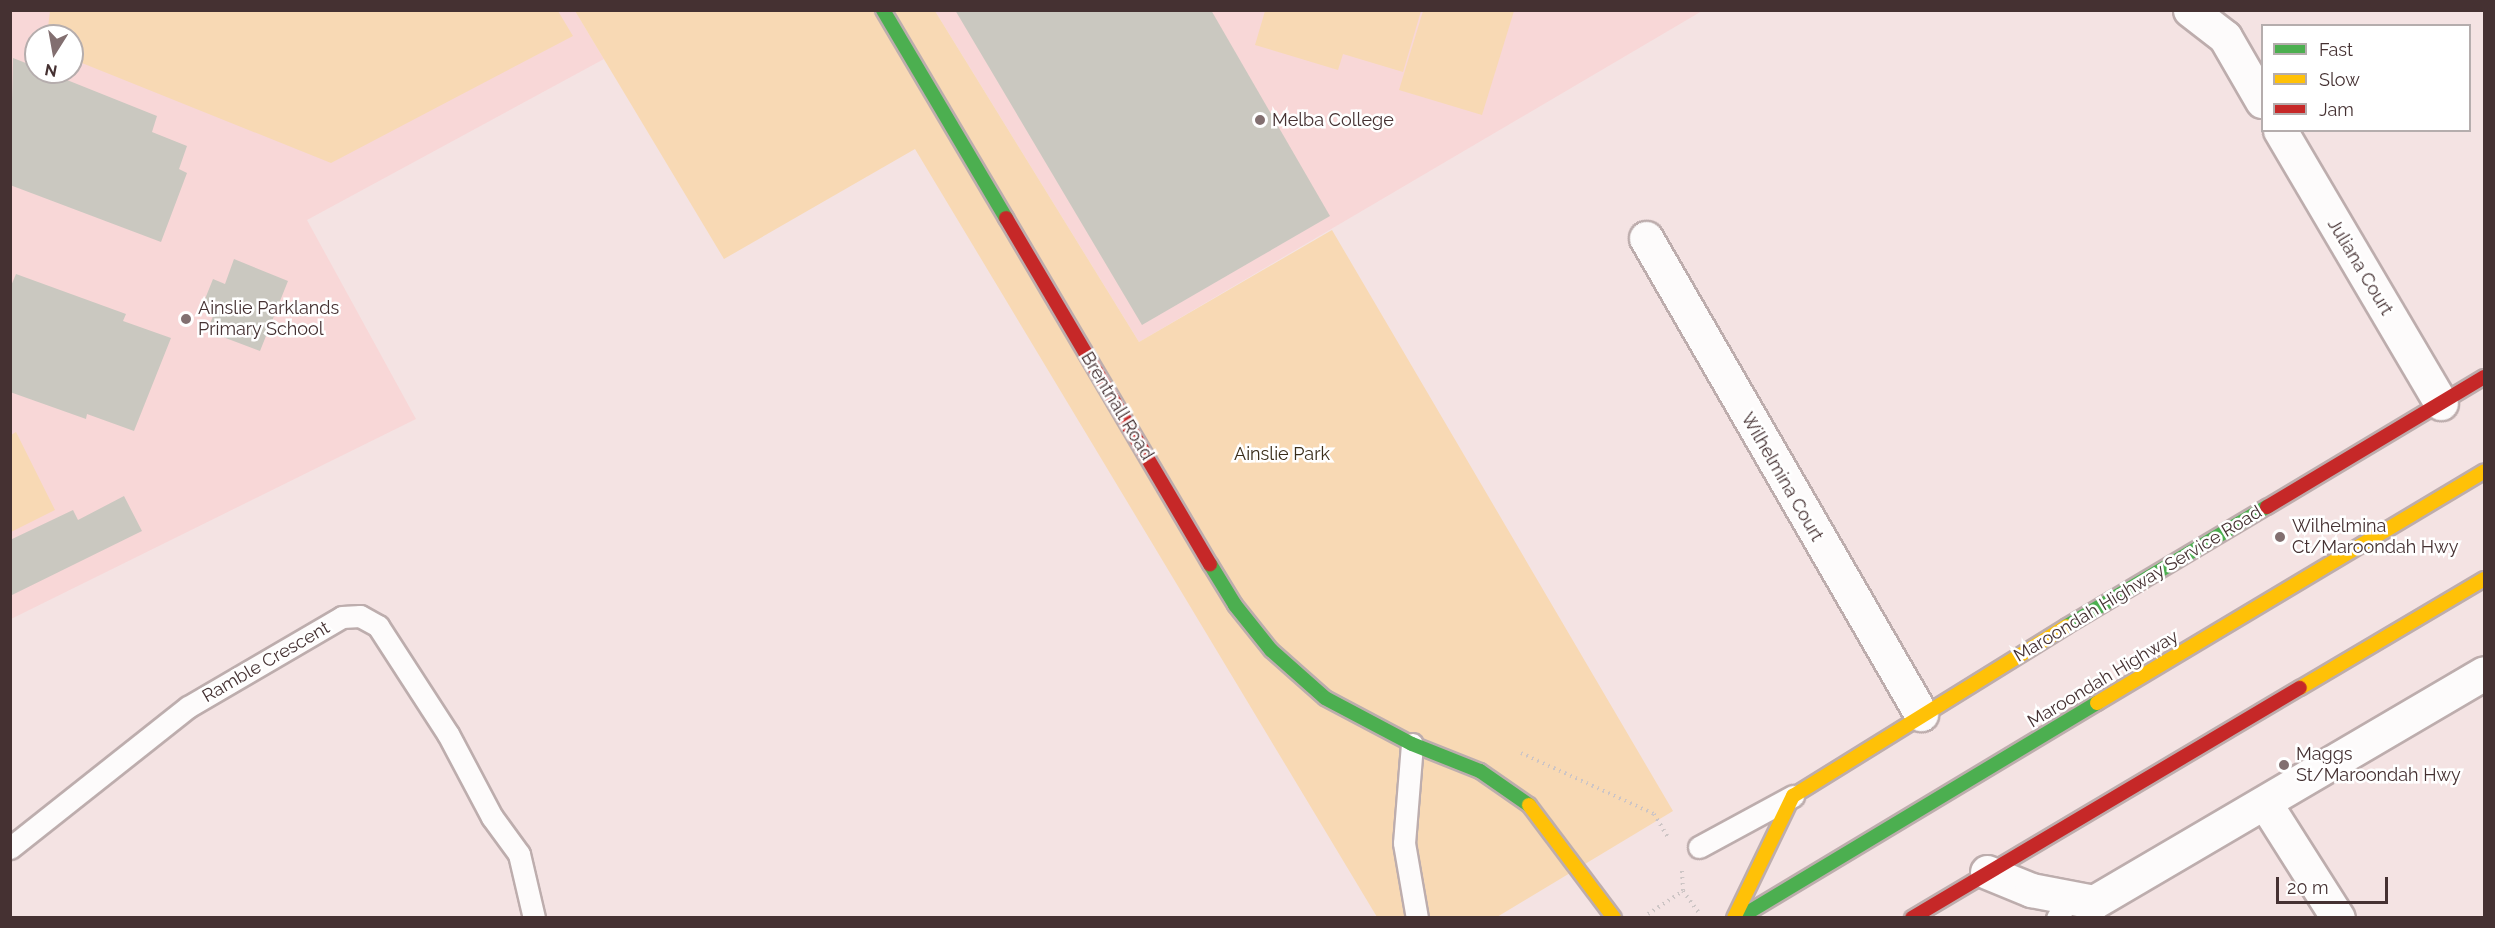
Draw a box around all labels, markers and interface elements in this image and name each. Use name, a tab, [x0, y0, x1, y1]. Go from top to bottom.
north arrow	[24, 24, 84, 84]
legend	[2261, 24, 2471, 132]
text: Fast	[2319, 39, 2353, 60]
text: N	[43, 60, 59, 81]
text: Slow	[2319, 69, 2360, 90]
text: Jam	[2319, 99, 2354, 120]
place label: Melba College	[1272, 109, 1394, 131]
marker: Melba College	[1253, 113, 1267, 127]
street label: Juliana Court	[2323, 215, 2397, 319]
place label: Ainslie Parklands Primary School	[198, 298, 339, 340]
marker: Ainslie Parklands Primary School	[179, 312, 193, 326]
street label: Brentnall Road	[1076, 348, 1158, 464]
street label: Wilhelmina Court	[1736, 409, 1828, 545]
park label: Ainslie Park	[1234, 443, 1330, 465]
street label: Maroondah Highway Service Road	[2010, 501, 2266, 667]
place label: Wilhelmina Ct/Maroondah Hwy	[2292, 516, 2458, 558]
marker: Wilhelmina Ct/Maroondah Hwy	[2273, 530, 2287, 544]
street label: Ramble Crescent	[198, 617, 334, 707]
street label: Maroondah Highway	[2024, 625, 2182, 733]
place label: Maggs St/Maroondah Hwy	[2296, 744, 2461, 786]
marker: Maggs St/Maroondah Hwy	[2277, 758, 2291, 772]
scale bar	[2279, 865, 2392, 903]
text: 20 m	[2287, 877, 2329, 898]

